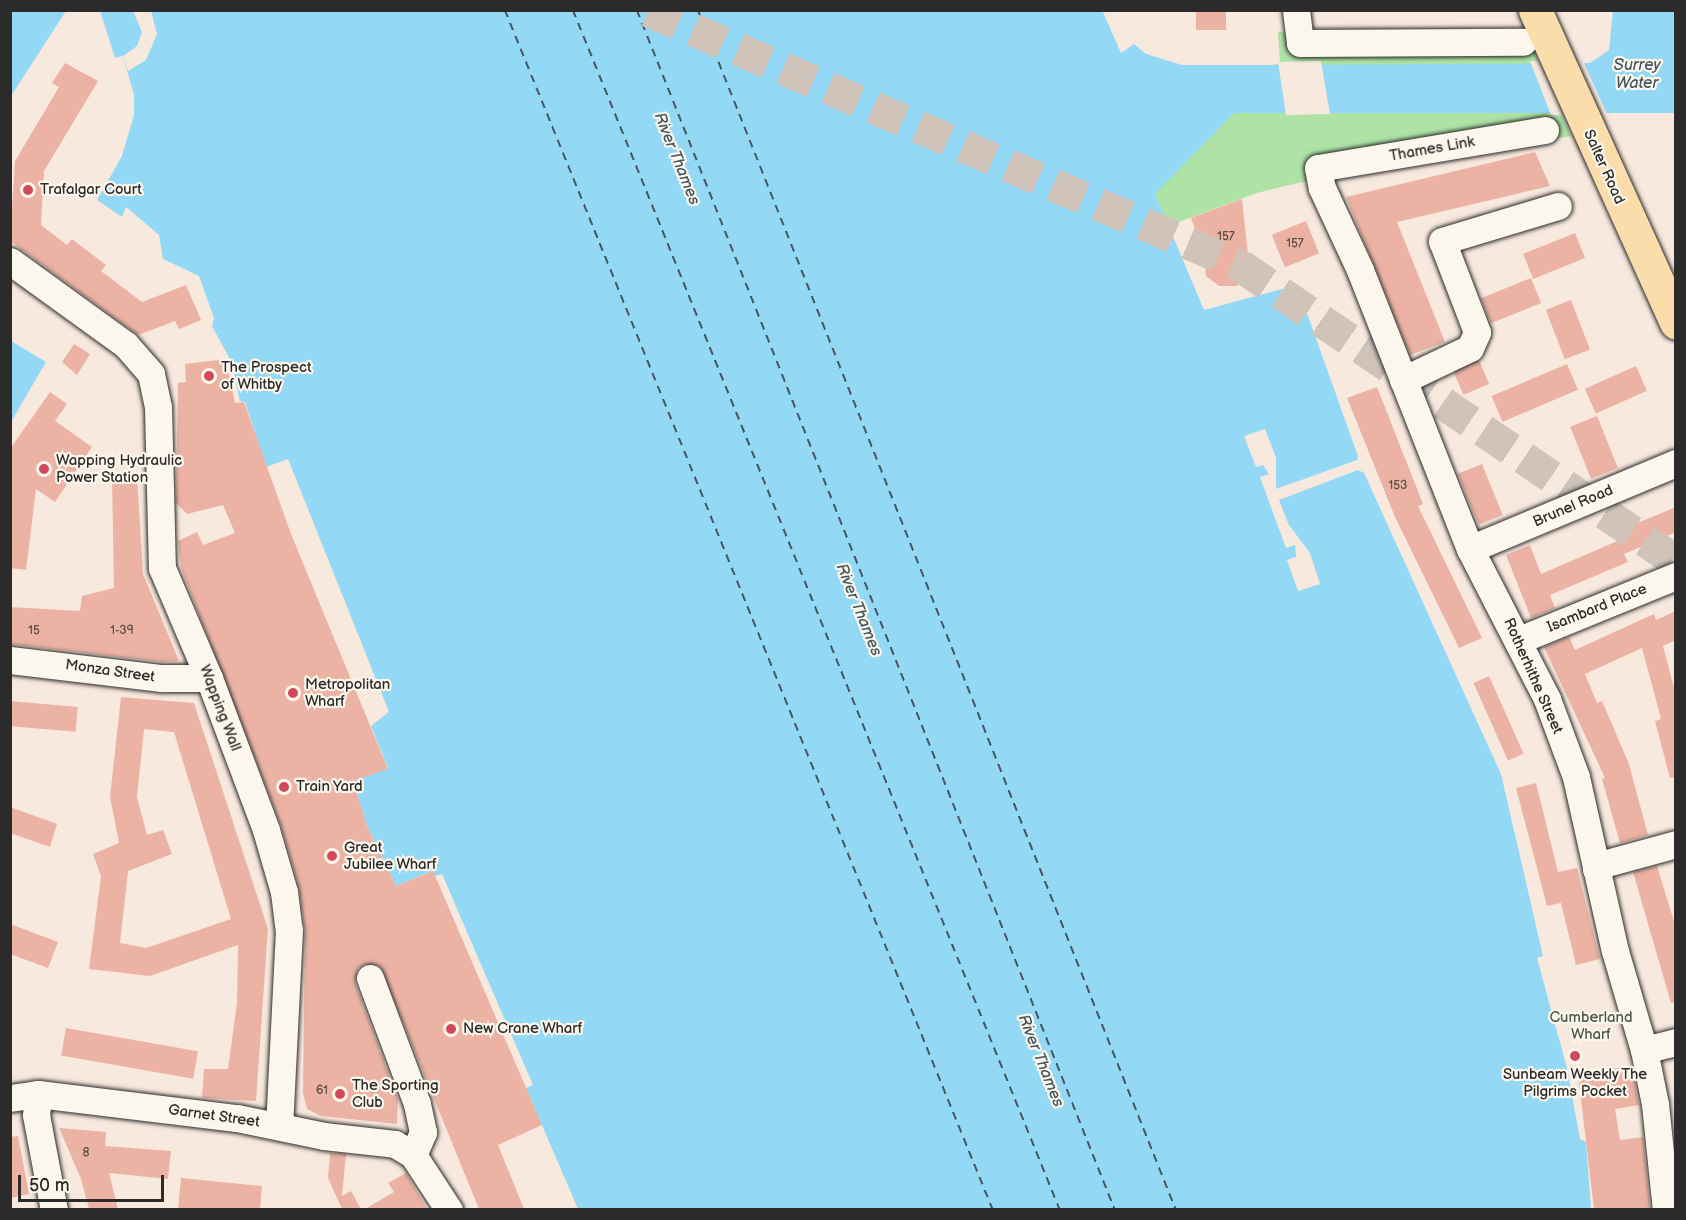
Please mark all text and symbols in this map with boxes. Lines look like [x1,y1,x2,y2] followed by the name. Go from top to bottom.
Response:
[1614,56,1660,94] water label: Surrey Water
[649,110,703,208] water label: River Thames
[1580,127,1628,207] street label: Salter Road
[1388,133,1476,165] street label: Thames Link
[40,181,142,199] place label: Trafalgar Court
[21,183,35,197] marker: Trafalgar Court
[1217,230,1235,244] house number: 157
[1286,237,1304,251] house number: 157
[221,358,312,393] place label: The Prospect of Whitby
[202,369,216,383] marker: The Prospect of Whitby
[56,451,182,486] place label: Wapping Hydraulic Power Station
[37,462,51,476] marker: Wapping Hydraulic Power Station
[1389,479,1407,493] house number: 153
[1530,481,1616,531] street label: Brunel Road
[831,561,885,659] water label: River Thames
[1545,580,1649,636] street label: Isambard Place
[1499,615,1567,737] street label: Rotherhithe Street
[28,624,40,638] house number: 15
[110,624,134,638] house number: 1-39
[64,656,156,686] street label: Monza Street
[195,662,245,754] street label: Wapping Wall
[305,675,390,710] place label: Metropolitan Wharf
[286,686,300,700] marker: Metropolitan Wharf
[296,778,364,796] place label: Train Yard
[277,780,291,794] marker: Train Yard
[344,838,437,873] place label: Great Jubilee Wharf
[325,849,339,863] marker: Great Jubilee Wharf
[1549,1008,1633,1043] park label: Cumberland Wharf
[1013,1012,1067,1110] water label: River Thames
[463,1020,583,1038] place label: New Crane Wharf
[444,1022,458,1036] marker: New Crane Wharf
[1568,1049,1582,1063] marker: Sunbeam Weekly The Pilgrims Pocket
[1502,1065,1648,1100] place label: Sunbeam Weekly The Pilgrims Pocket
[352,1076,439,1111] place label: The Sporting Club
[316,1084,328,1098] house number: 61
[333,1087,347,1101] marker: The Sporting Club
[167,1101,261,1131] street label: Garnet Street
[83,1146,89,1160] house number: 8
[21,1163,166,1201] scale bar
[29,1175,70,1196] text: 50 m

